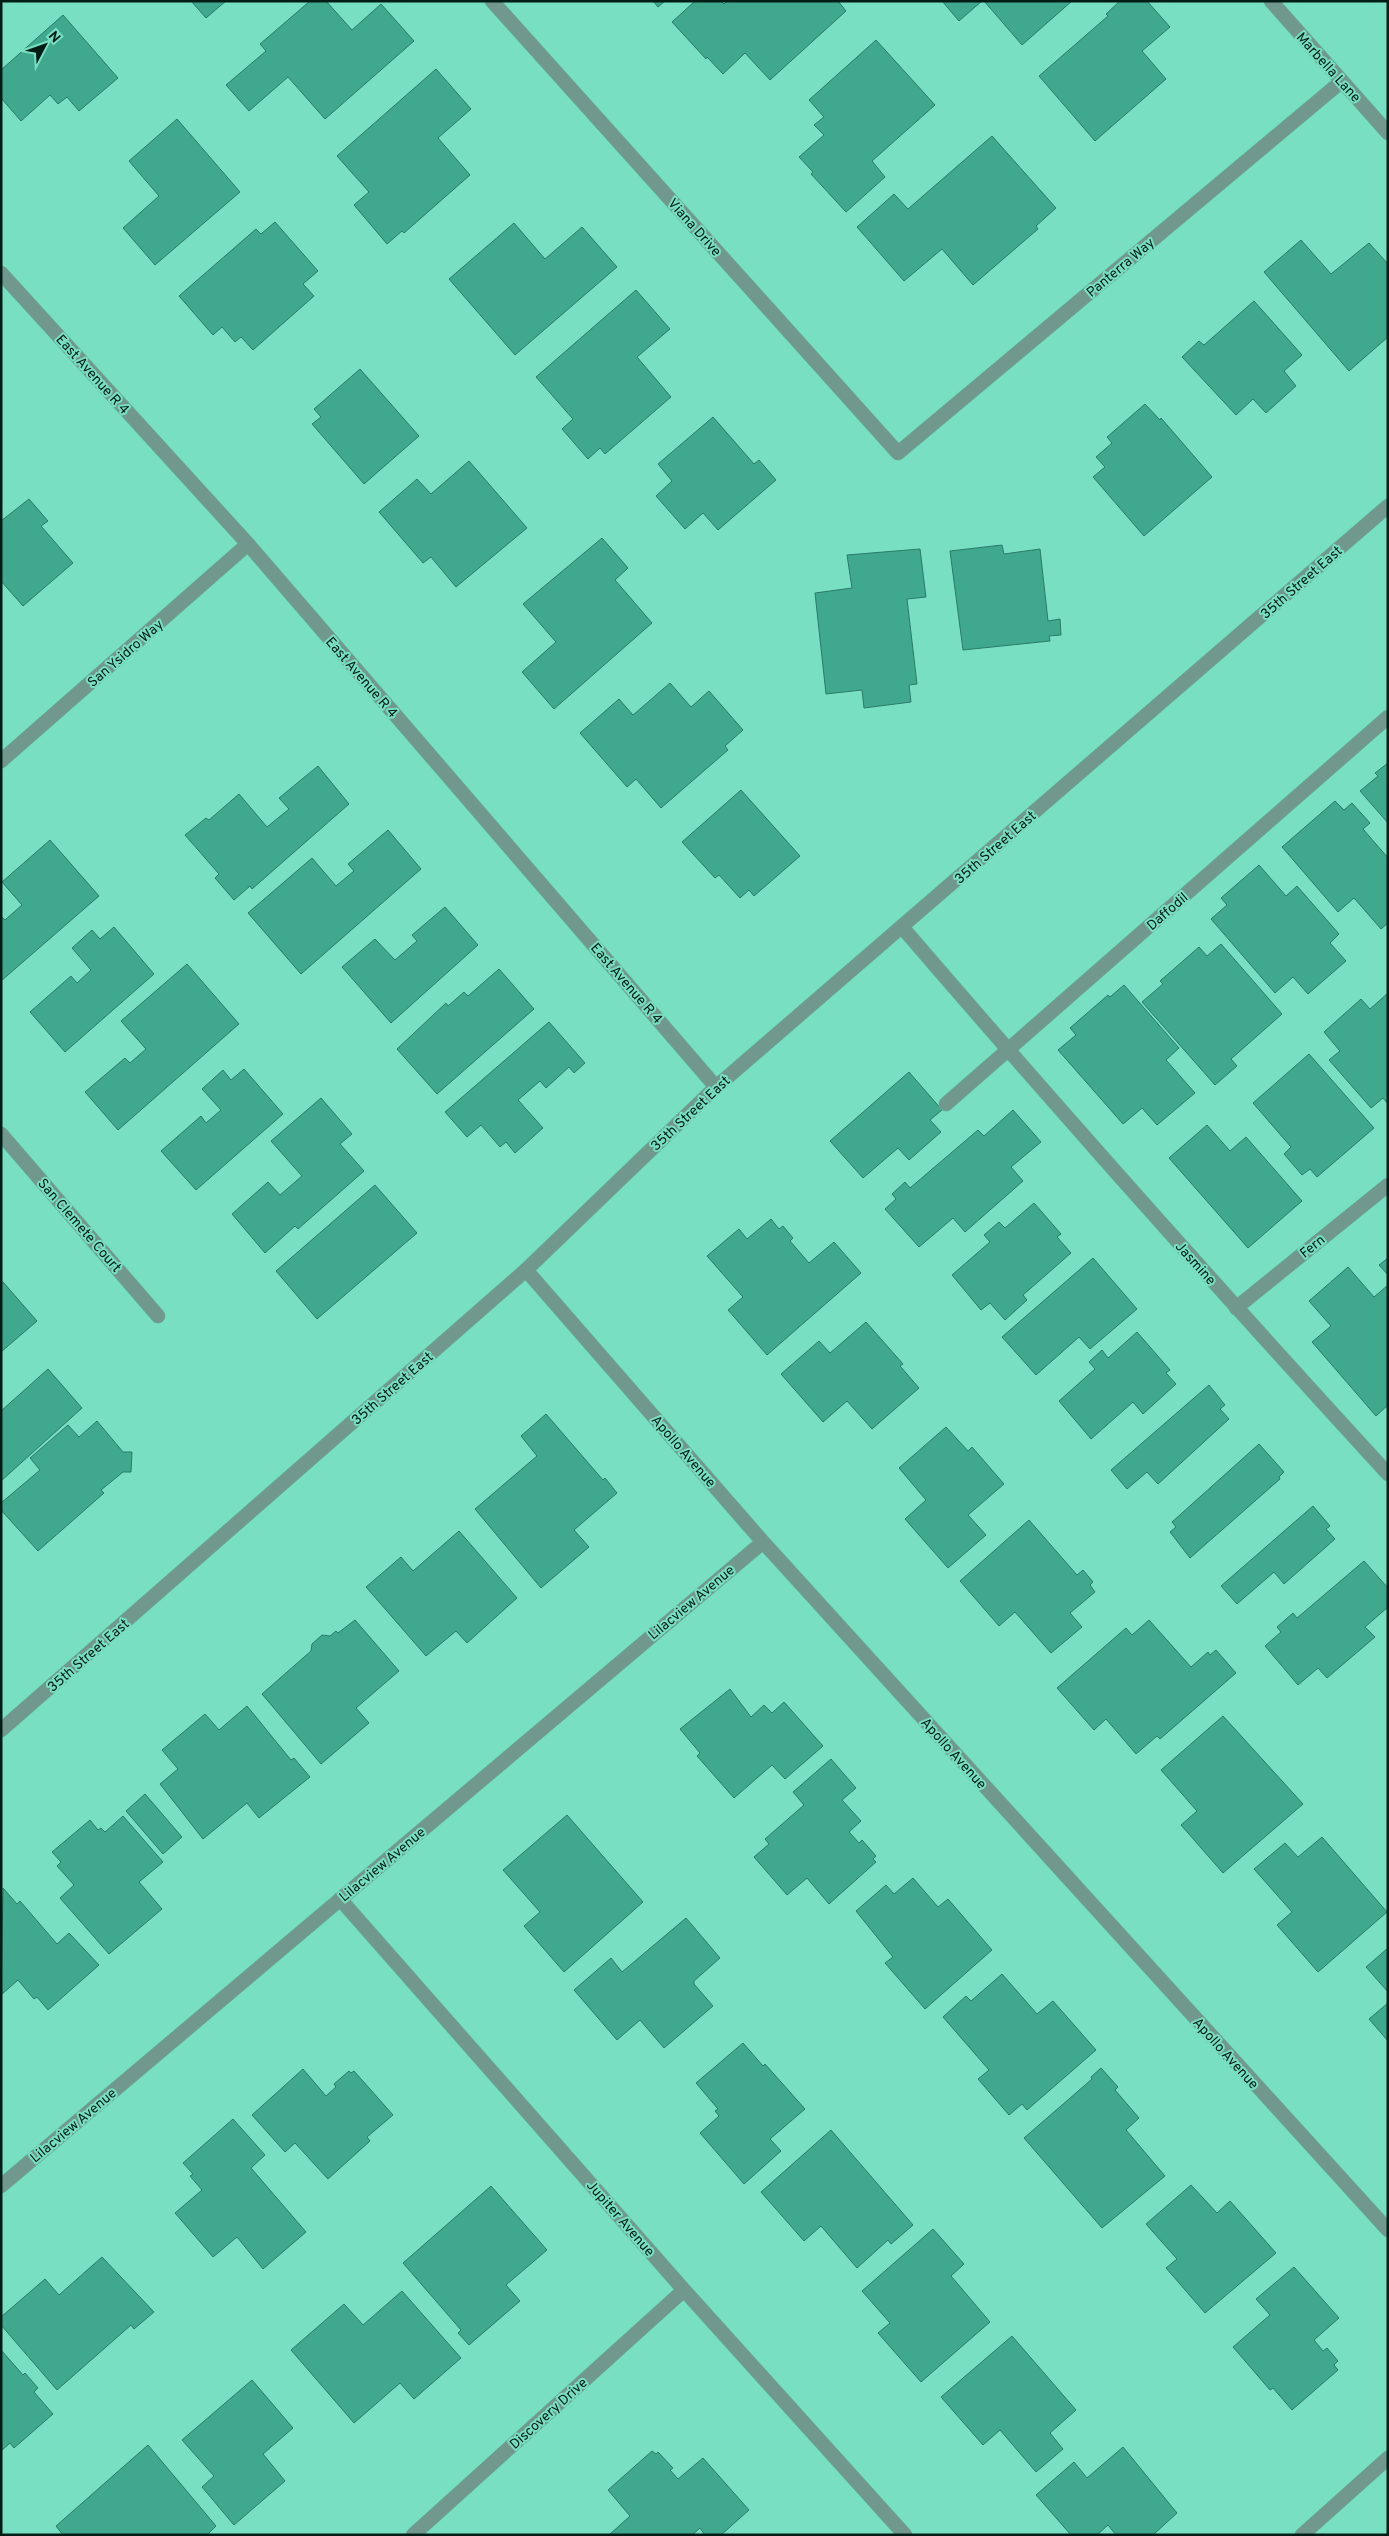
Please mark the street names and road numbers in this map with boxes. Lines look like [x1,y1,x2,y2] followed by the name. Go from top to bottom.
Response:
[1292,29,1364,107] street label: Marbella Lane
[663,196,724,260] street label: Viana Drive
[1083,235,1158,302] street label: Panterra Way
[52,332,132,418] street label: East Avenue R 4
[1258,543,1346,623] street label: 35th Street East
[85,617,167,692] street label: San Ysidro Way
[321,634,401,722] street label: East Avenue R 4
[952,808,1040,888] street label: 35th Street East
[1144,890,1192,935] street label: Daffodil
[586,940,666,1028] street label: East Avenue R 4
[648,1073,734,1155] street label: 35th Street East
[33,1176,124,1276] street label: San Clemete Court
[1297,1232,1329,1262] street label: Fern
[1171,1239,1219,1289] street label: Jasmine
[349,1349,437,1429] street label: 35th Street East
[647,1412,719,1492] street label: Apollo Avenue
[645,1562,739,1644] street label: Lilacview Avenue
[45,1616,133,1696] street label: 35th Street East
[916,1715,989,1793] street label: Apollo Avenue
[336,1824,430,1906] street label: Lilacview Avenue
[1188,2015,1261,2093] street label: Apollo Avenue
[27,2085,121,2167] street label: Lilacview Avenue
[582,2178,657,2260] street label: Jupiter Avenue
[507,2375,591,2453] street label: Discovery Drive

